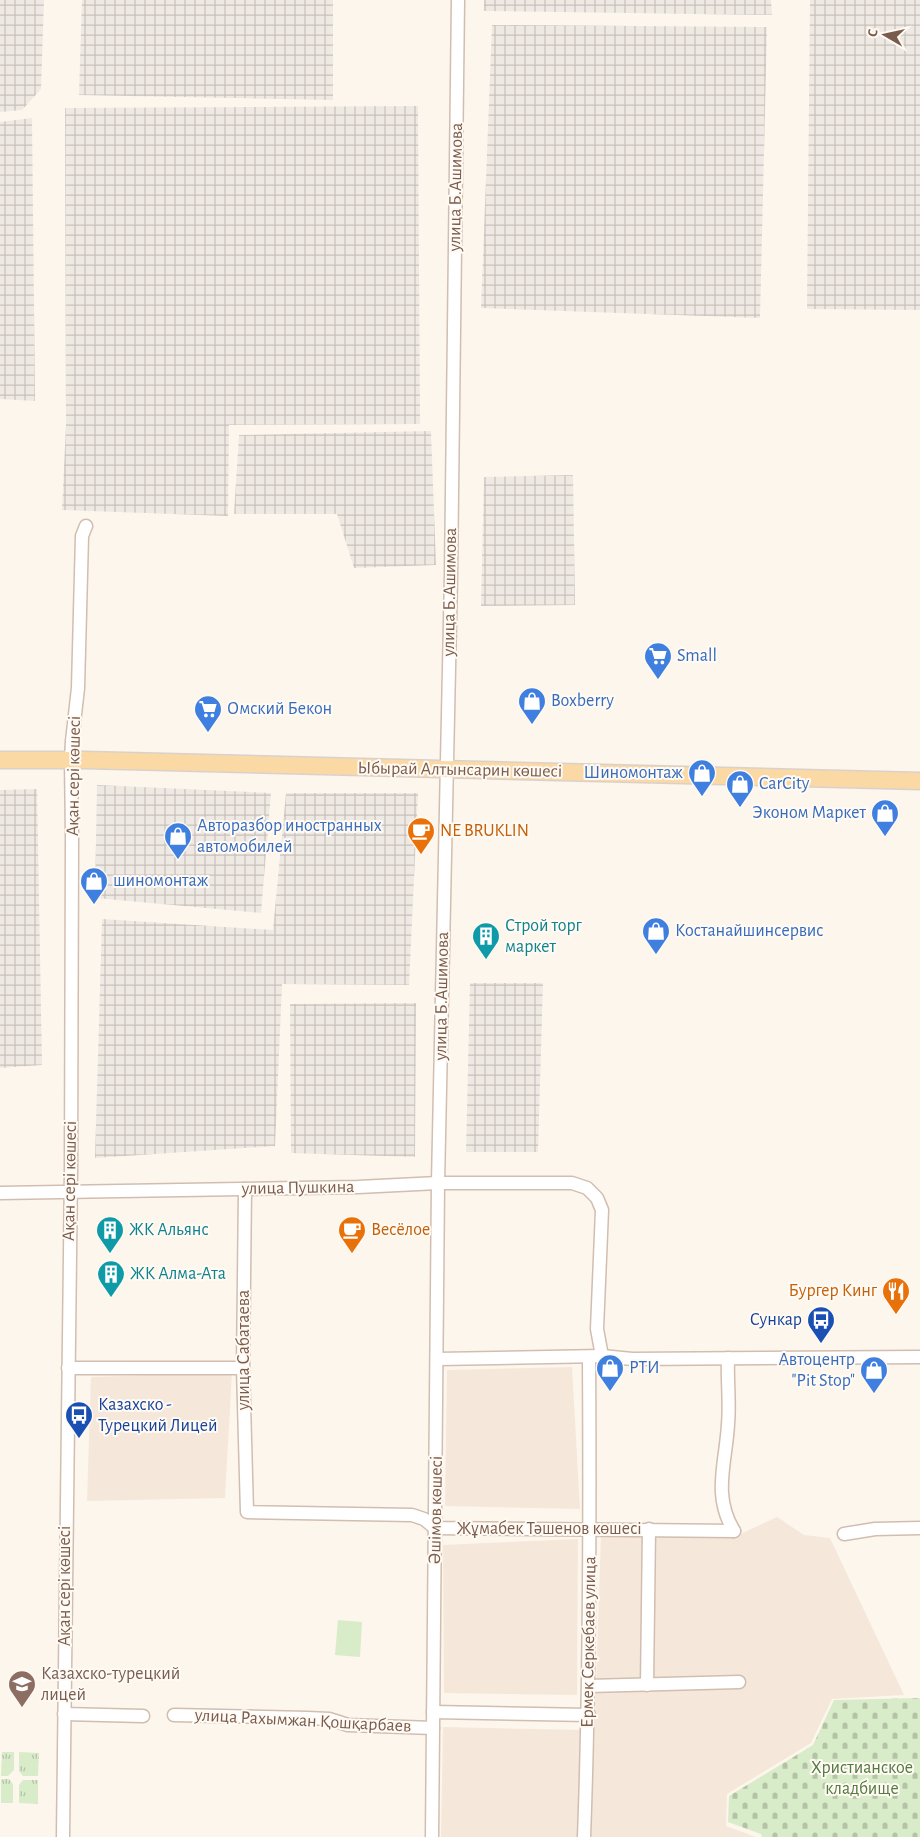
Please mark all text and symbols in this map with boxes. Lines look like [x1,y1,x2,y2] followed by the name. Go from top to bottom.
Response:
[860,10,910,60] north arrow
[866,28,881,38] text: С
[446,122,466,253] street label: улица Б.Ашимова
[440,527,460,658] street label: улица Б.Ашимова
[643,641,673,680] supermarket icon: Small
[677,647,717,665] place label: Small
[517,686,547,725] shop icon: Boxberry
[551,692,614,710] place label: Boxberry
[193,694,223,733] supermarket icon: Омский Бекон
[227,700,332,718] place label: Омский Бекон
[64,716,84,836] street label: Ақан сері көшесі
[358,758,562,781] street label: Ыбырай Алтынсарин көшесі
[687,758,717,797] shop icon: Шиномонтаж
[584,764,683,782] place label: Шиномонтаж
[725,769,755,808] shop icon: CarCity
[759,775,810,793] place label: CarCity
[870,798,900,837] shop icon: Эконом Маркет
[752,804,867,822] place label: Эконом Маркет
[197,816,382,856] place label: Авторазбор иностранных автомобилей
[406,816,436,855] cafe icon: NE BRUKLIN
[163,821,193,860] shop icon: Авторазбор иностранных автомобилей
[440,822,529,840] place label: NE BRUKLIN
[79,866,109,905] shop icon: шиномонтаж
[113,872,209,890] place label: шиномонтаж
[641,916,671,955] shop icon: Костанайшинсервис
[505,917,582,956] place label: Строй торг маркет
[471,921,501,960] building icon: Строй торг маркет
[675,922,824,940] place label: Костанайшинсервис
[432,931,452,1062] street label: улица Б.Ашимова
[60,1121,80,1241] street label: Ақан сері көшесі
[240,1178,355,1198] street label: улица Пушкина
[95,1215,125,1254] building icon: ЖК Альянс
[337,1215,367,1254] cafe icon: Весёлое
[129,1221,209,1239] place label: ЖК Альянс
[371,1221,430,1239] place label: Весёлое
[96,1259,126,1298] building icon: ЖК Алма-Ата
[130,1265,226,1283] place label: ЖК Алма-Ата
[881,1276,911,1315] restaurant icon: Бургер Кинг
[789,1282,878,1300] place label: Бургер Кинг
[234,1290,253,1411] street label: улица Сабатаева
[806,1305,836,1344] bus stop icon: Сункар
[750,1311,802,1329] place label: Сункар
[778,1351,855,1390] place label: Автоцентр "Pit Stop"
[595,1353,625,1392] shop icon: РТИ
[859,1355,889,1394] shop icon: Автоцентр "Pit Stop"
[629,1359,660,1377] place label: РТИ
[98,1396,217,1435] place label: Казахско - Турецкий Лицей
[64,1400,94,1439] bus stop icon: Казахско - Турецкий Лицей
[426,1456,446,1564] street label: Әшімов көшесі
[456,1519,642,1538] street label: Жұмабек Тәшенов көшесі
[56,1526,74,1646] street label: Ақан сері көшесі
[578,1556,599,1728] street label: Ермек Серкебаев улица
[41,1665,180,1704] place label: Казахско-турецкий лицей
[7,1669,37,1708] school or university icon: Казахско-турецкий лицей
[193,1705,412,1736] street label: улица Рахымжан Қошқарбаев
[811,1759,913,1798] park label: Христианское кладбище

